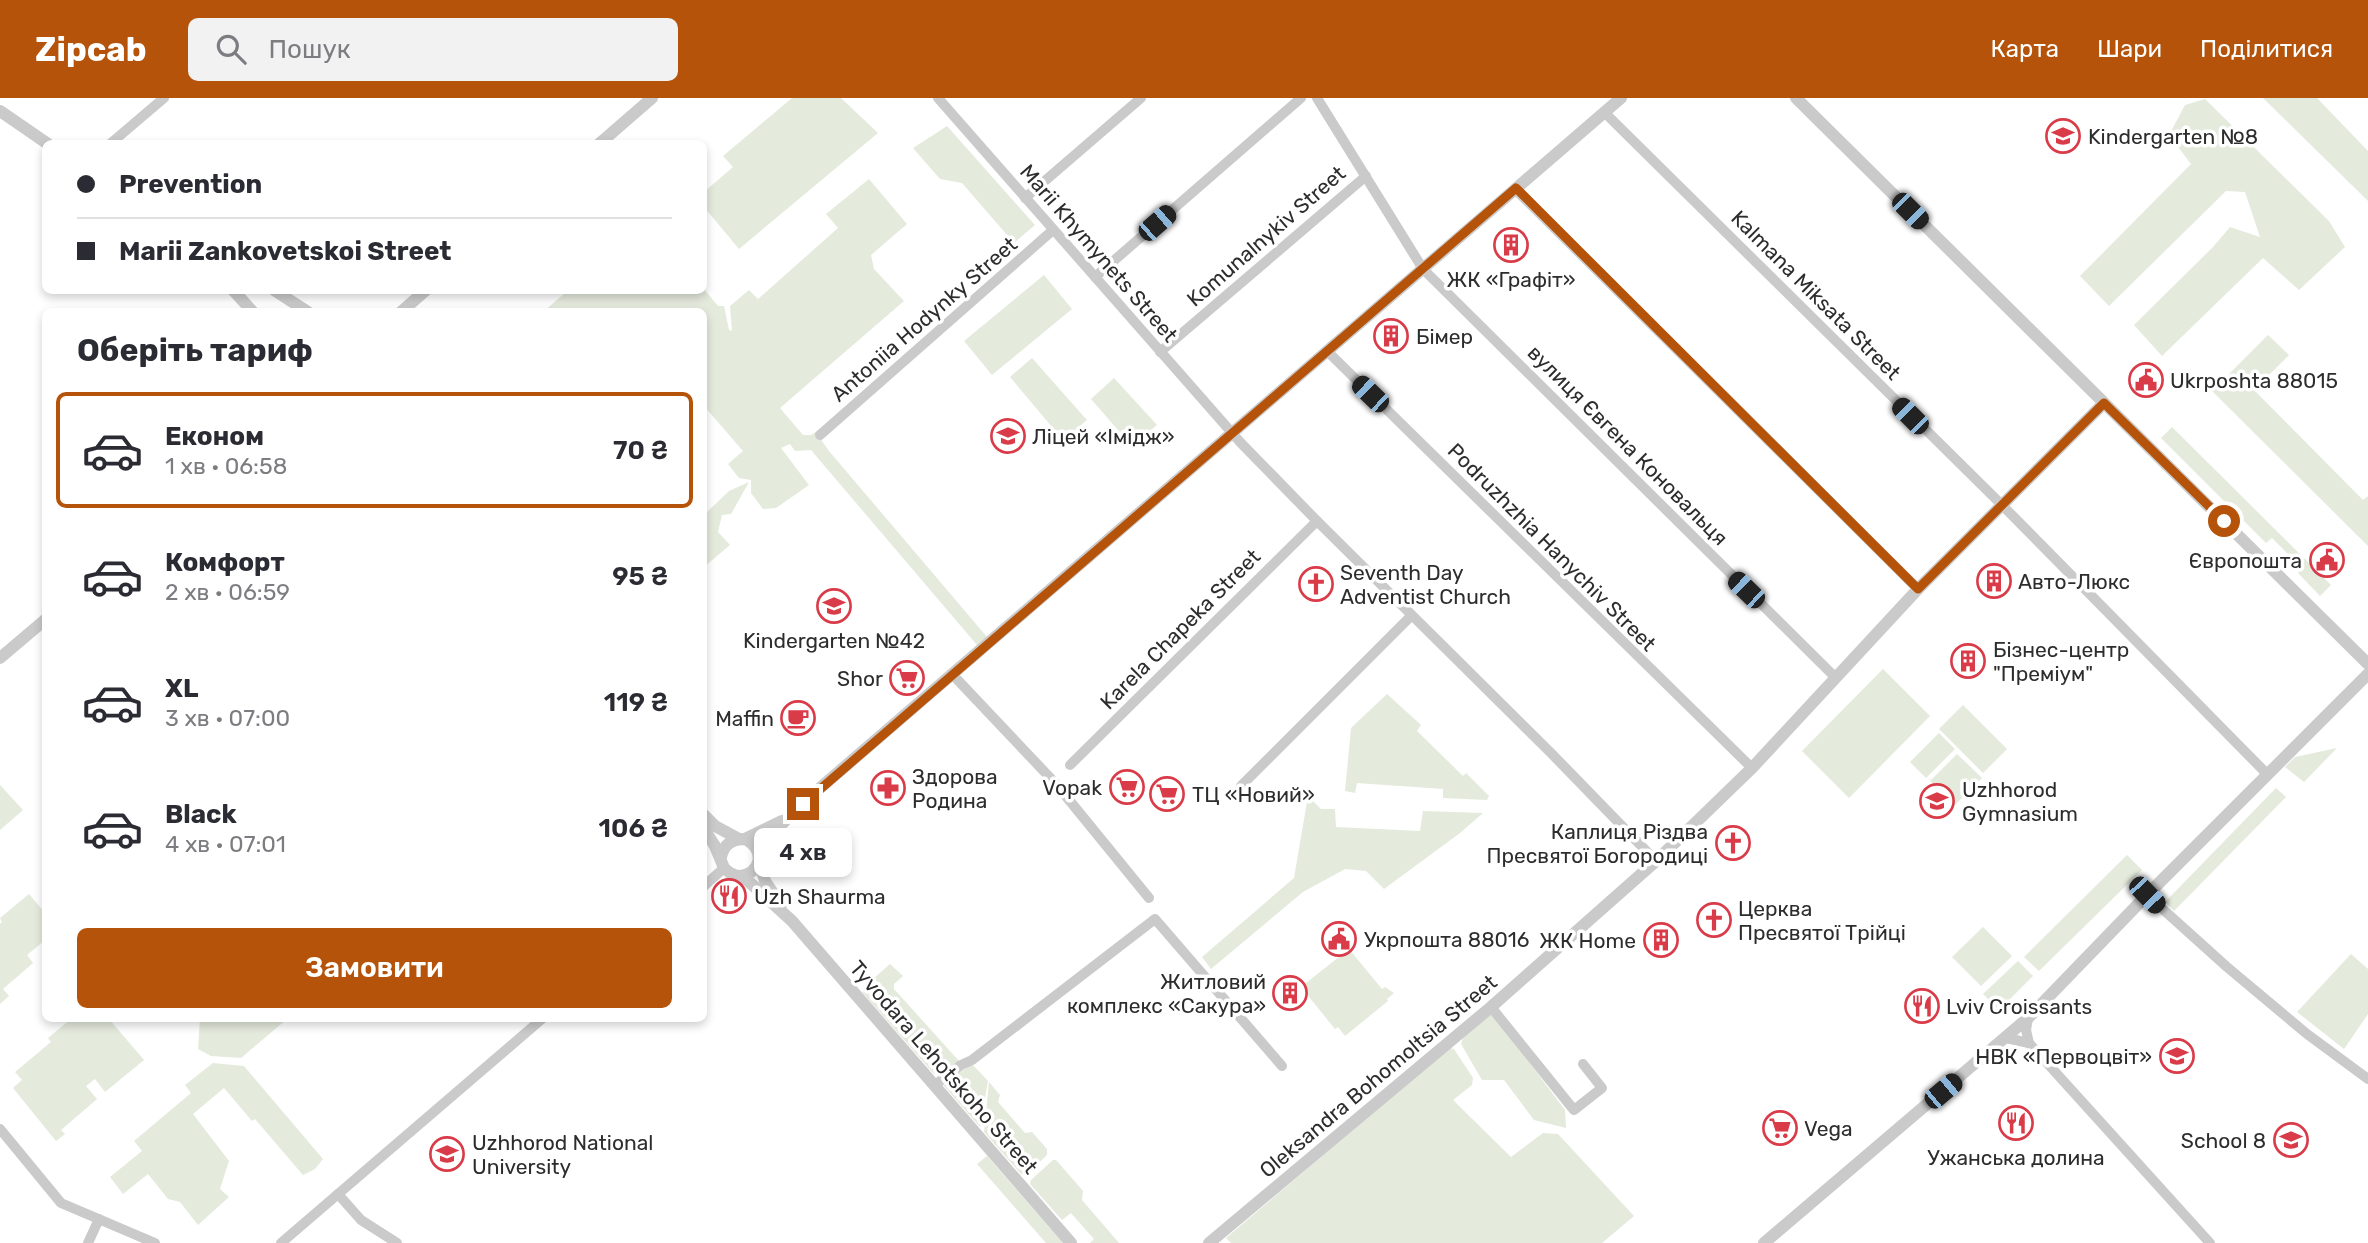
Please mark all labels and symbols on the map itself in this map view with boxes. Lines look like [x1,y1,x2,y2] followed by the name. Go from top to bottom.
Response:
[2044,117,2082,155] school or university icon: Kindergarten №8
[2088,124,2258,149] place label: Kindergarten №8
[1015,159,1183,347] street label: Marii Khymynets Street
[1182,160,1350,312] street label: Komunalnykiv Street
[1888,189,1933,233] car
[1135,201,1180,245] car
[1726,205,1906,385] street label: Kalmana Miksata Street
[1492,226,1530,264] building icon: ЖК «Графіт»
[826,231,1022,407] street label: Antoniia Hodynky Street
[1446,267,1576,292] place label: ЖК «Графіт»
[1372,317,1410,355] building icon: Бімер
[1416,324,1473,349] place label: Бімер
[1523,340,1733,550] street label: вулиця Євгена Коновальця
[2127,361,2165,399] public building icon: Ukrposhta 88015
[2170,368,2338,393] place label: Ukrposhta 88015
[1348,372,1393,416] car
[1888,394,1933,438] car
[989,417,1027,455] school or university icon: Ліцей «Імідж»
[1032,424,1175,449] place label: Ліцей «Імідж»
[1443,438,1661,656] street label: Podruzhzhia Hanychiv Street
[2208,505,2240,537] route start
[2308,541,2346,579] public building icon: Європошта
[1095,544,1265,714] street label: Karela Chapeka Street
[2189,548,2302,573] place label: Європошта
[1340,560,1511,609] place label: Seventh Day Adventist Church
[1975,562,2013,600] building icon: Авто-Люкс
[1297,565,1335,603] church icon: Seventh Day Adventist Church
[1724,568,1769,612] car
[2018,569,2130,594] place label: Авто-Люкс
[815,587,853,625] school or university icon: Kindergarten №42
[743,628,925,653] place label: Kindergarten №42
[1993,637,2129,686] place label: Бізнес-центр "Преміум"
[1949,642,1987,680] building icon: Бізнес-центр "Преміум"
[888,659,926,697] supermarket icon: Shor
[837,666,883,691] place label: Shor
[779,699,817,737] cafe icon: Maffin
[715,706,774,731] place label: Maffin
[912,764,998,813] place label: Здорова Родина
[1108,768,1146,806] supermarket icon: Vopak
[869,769,907,807] pharmacy icon: Здорова Родина
[1042,775,1102,800] place label: Vopak
[1148,775,1186,813] supermarket icon: ТЦ «Новий»
[1962,777,2078,826] place label: Uzhhorod Gymnasium
[1192,782,1315,807] place label: ТЦ «Новий»
[1918,782,1956,820] school or university icon: Uzhhorod Gymnasium
[787,788,819,820] route end
[1487,819,1708,868] place label: Каплиця Різдва Пресвятої Богородиці
[1714,824,1752,862] church icon: Каплиця Різдва Пресвятої Богородиці
[754,828,852,878] callout: 4 хв
[2125,873,2170,917] car
[710,877,748,915] restaurant icon: Uzh Shaurma
[754,884,886,909] place label: Uzh Shaurma
[1738,896,1906,945] place label: Церква Пресвятої Трійці
[1695,901,1733,939] church icon: Церква Пресвятої Трійці
[1320,920,1358,958] public building icon: Укрпошта 88016
[1642,921,1680,959] building icon: ЖК Home
[1364,927,1530,952] place label: Укрпошта 88016
[1539,928,1636,953] place label: ЖК Home
[845,955,1043,1179] street label: Tyvodara Lehotskoho Street
[1067,969,1266,1018] place label: Житловий комплекс «Сакура»
[1254,969,1502,1183] street label: Oleksandra Bohomoltsia Street
[1271,974,1309,1012] building icon: Житловий комплекс «Сакура»
[1903,987,1941,1025] restaurant icon: Lviv Croissants
[1946,994,2092,1019] place label: Lviv Croissants
[2158,1037,2196,1075] school or university icon: НВК «Первоцвіт»
[1975,1044,2152,1069] place label: НВК «Первоцвіт»
[1921,1069,1966,1113] car
[1997,1104,2035,1142] restaurant icon: Ужанська долина
[1761,1109,1799,1147] supermarket icon: Vega
[1804,1116,1853,1141] place label: Vega
[2272,1121,2310,1159] school or university icon: School 8
[2181,1128,2266,1153] place label: School 8
[472,1130,653,1179] place label: Uzhhorod National University
[428,1135,466,1173] school or university icon: Uzhhorod National University
[1927,1145,2105,1170] place label: Ужанська долина

